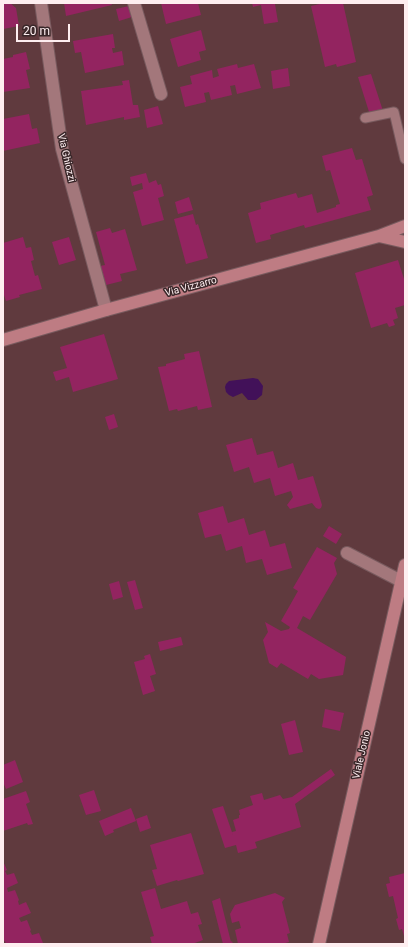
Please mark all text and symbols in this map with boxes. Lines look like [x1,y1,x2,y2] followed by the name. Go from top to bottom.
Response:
[18,16,72,42] scale bar
[23,24,50,38] text: 20 m
[55,133,77,183] street label: Via Ghiozzi
[164,274,218,300] street label: Via Vizzarro
[351,730,373,780] street label: Viale Jonio

